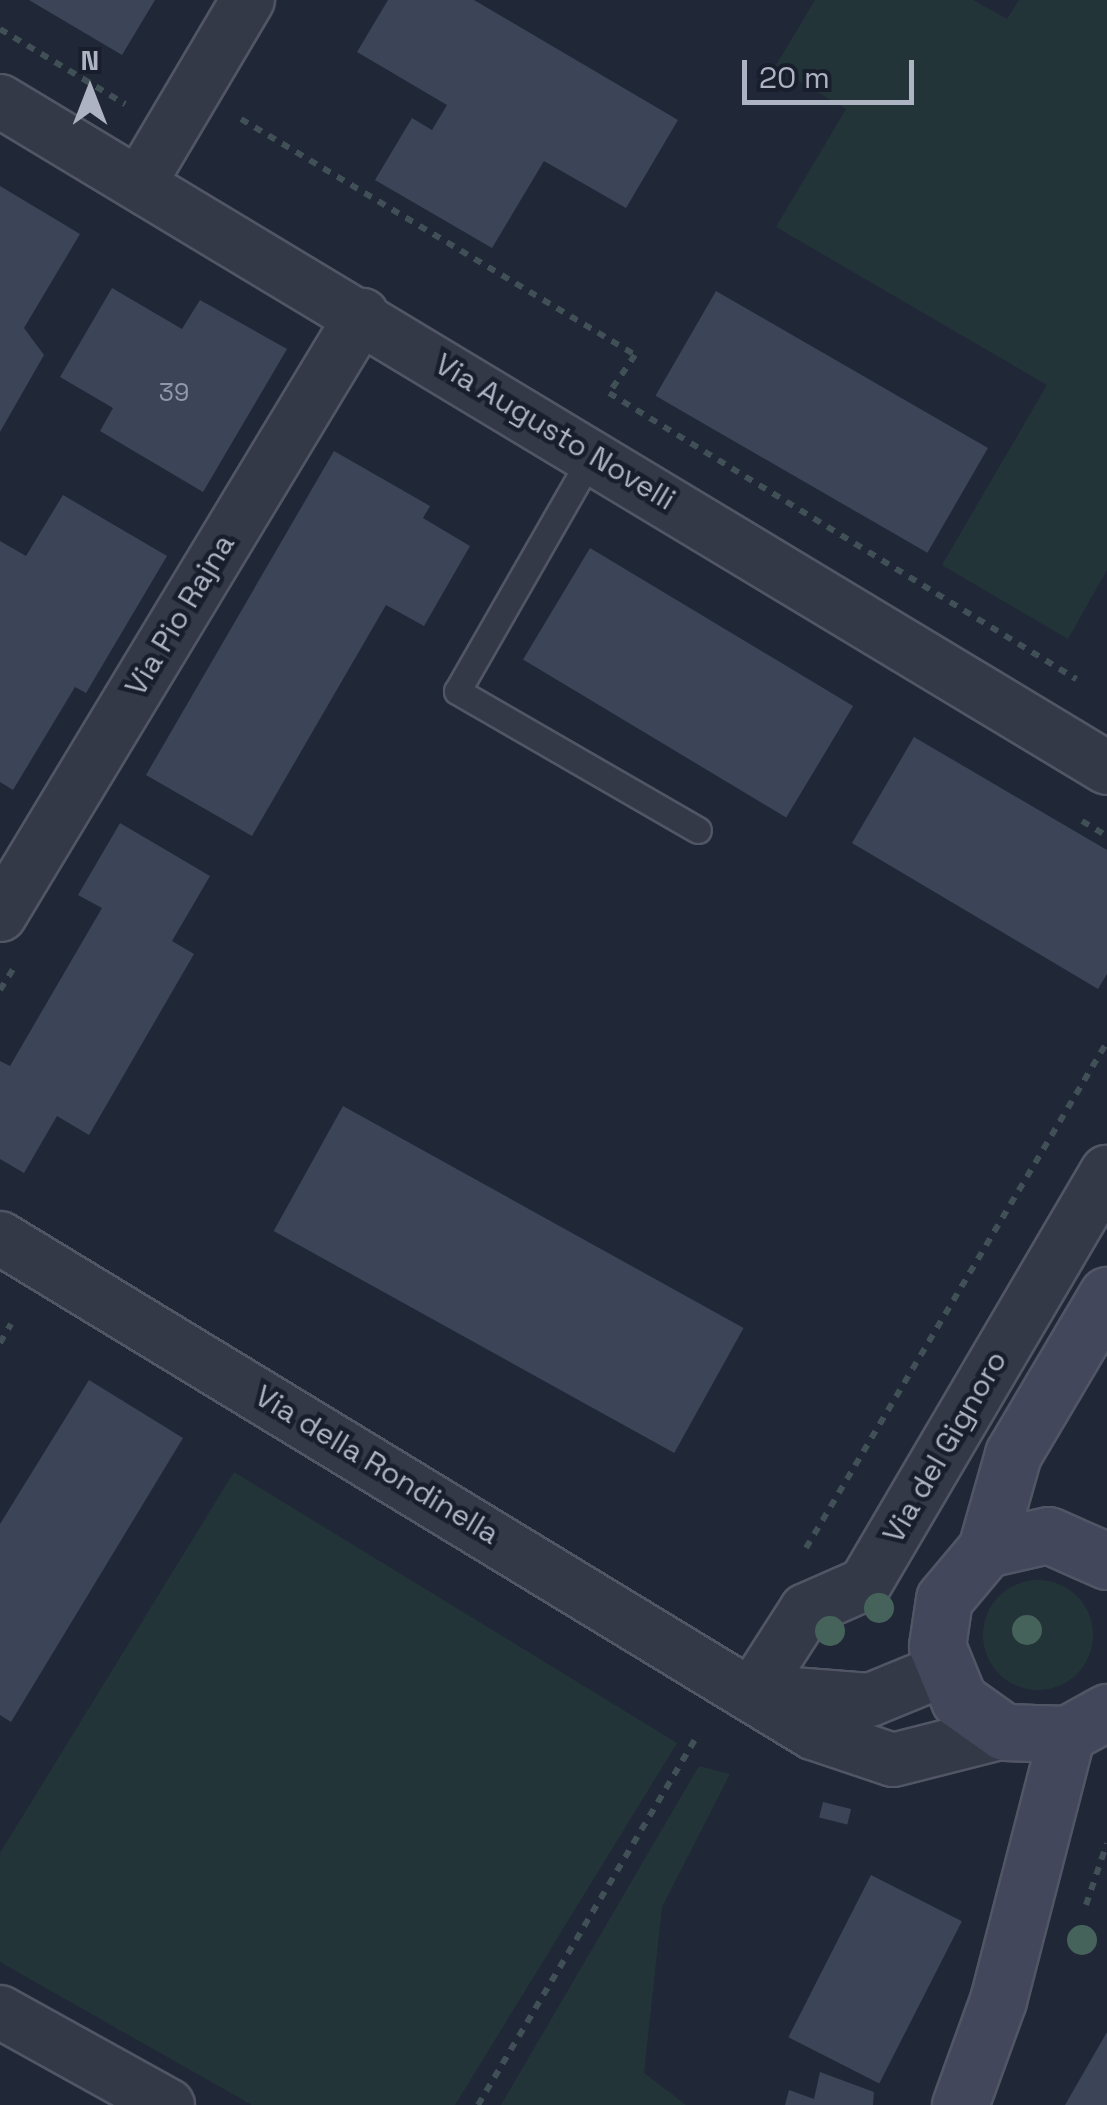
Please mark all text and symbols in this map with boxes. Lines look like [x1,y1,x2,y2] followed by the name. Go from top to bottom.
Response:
[40,40,140,140] north arrow
[747,40,920,102] scale bar
[81,42,99,78] text: N
[759,58,830,97] text: 20 m
[428,346,682,518] street label: Via Augusto Novelli
[159,377,189,407] house number: 39
[118,528,242,702] street label: Via Pio Rajna
[875,1345,1015,1549] street label: Via del Gignoro
[248,1378,506,1552] street label: Via della Rondinella

